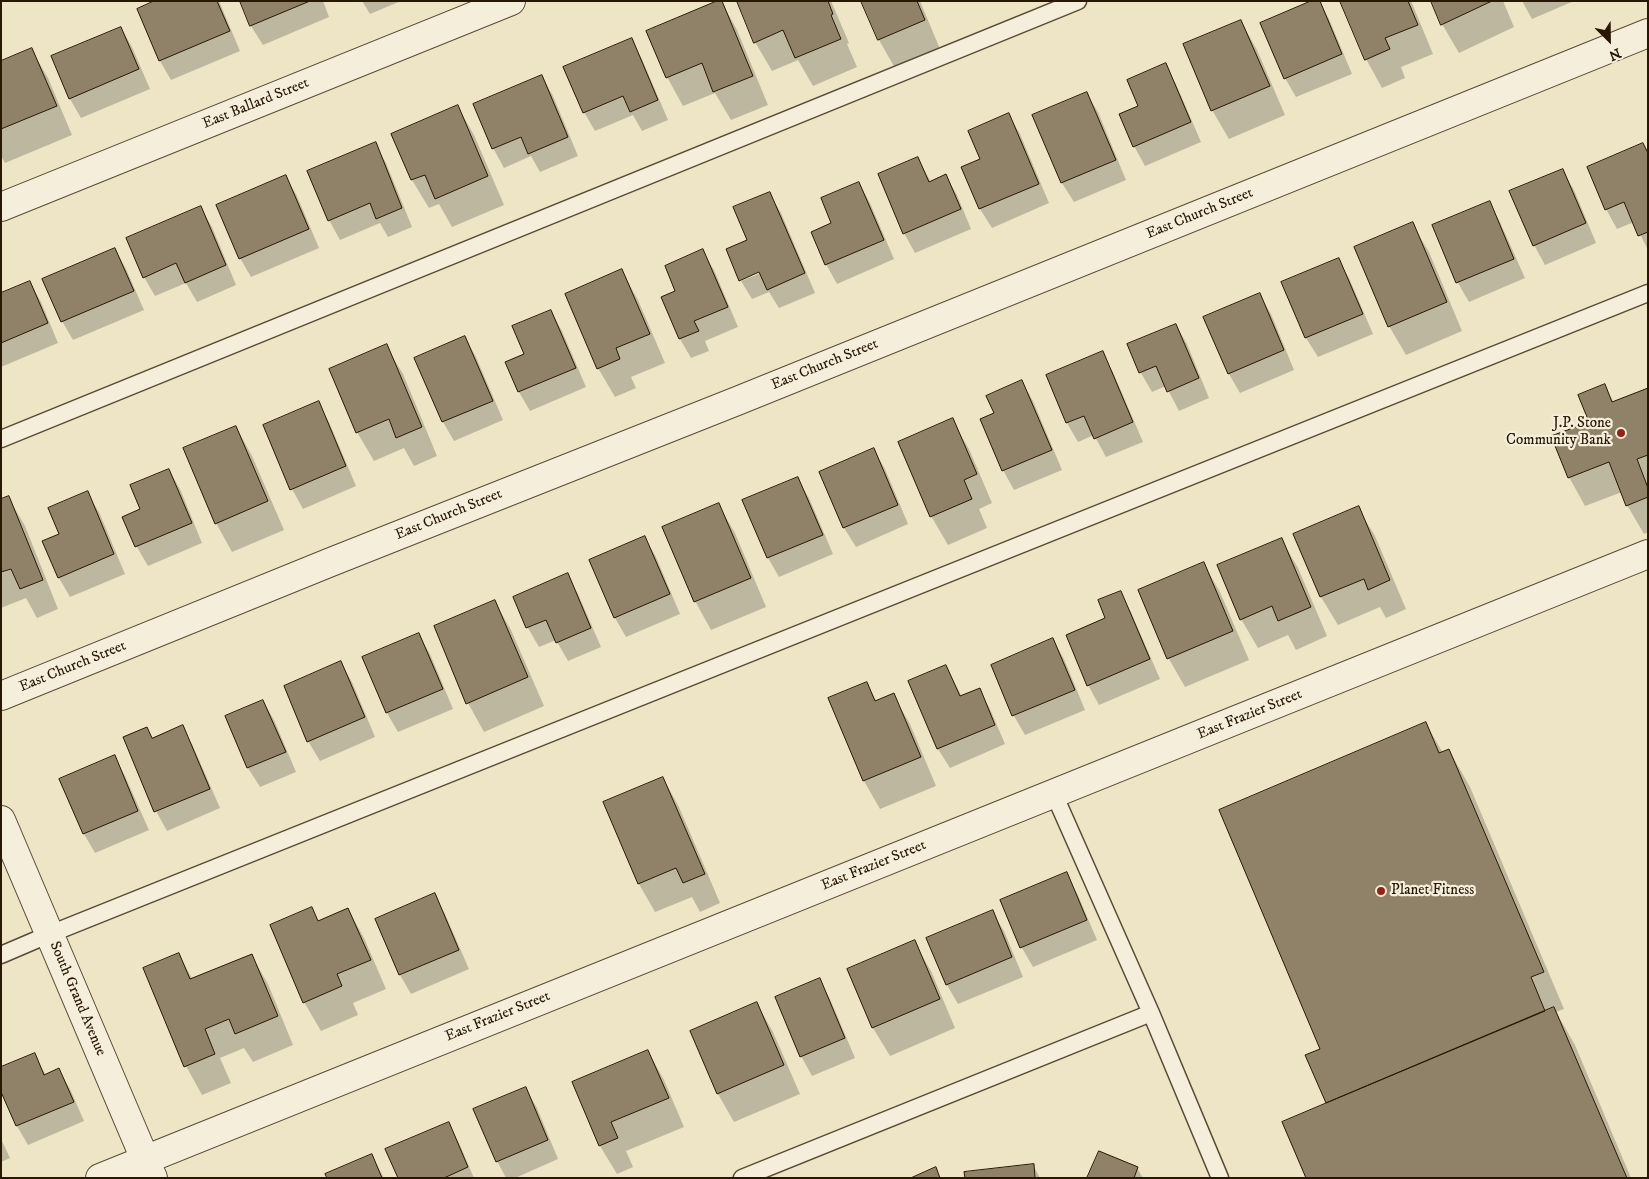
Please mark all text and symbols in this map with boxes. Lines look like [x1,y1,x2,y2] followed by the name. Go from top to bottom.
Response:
[1584,15,1634,65] north arrow
[1606,43,1624,64] text: N
[200,74,312,134] street label: East Ballard Street
[1144,184,1256,244] street label: East Church Street
[769,335,881,395] street label: East Church Street
[1506,415,1611,450] place label: J.P. Stone Community Bank
[1615,427,1627,439] marker: J.P. Stone Community Bank
[393,485,505,545] street label: East Church Street
[17,637,129,697] street label: East Church Street
[1195,686,1305,744] street label: East Frazier Street
[819,837,929,895] street label: East Frazier Street
[1391,882,1474,900] place label: Planet Fitness
[1375,885,1387,897] marker: Planet Fitness
[45,939,109,1059] street label: South Grand Avenue
[443,988,553,1046] street label: East Frazier Street

